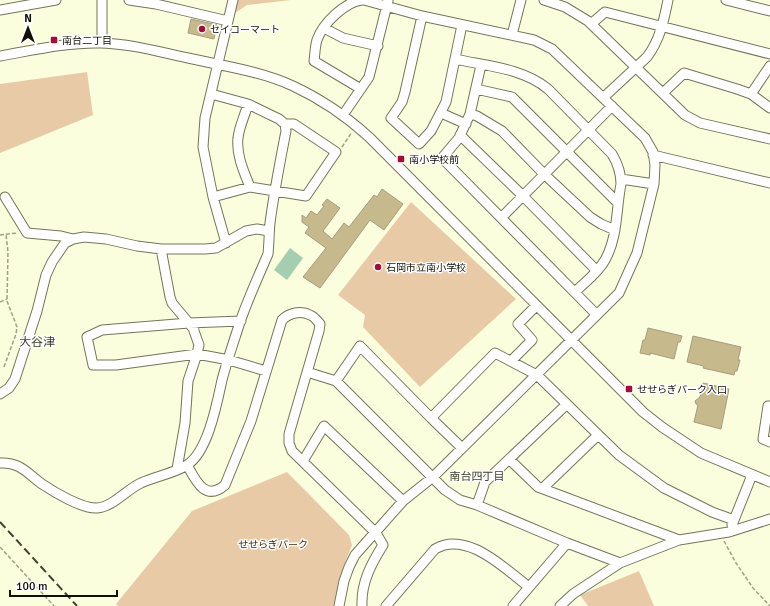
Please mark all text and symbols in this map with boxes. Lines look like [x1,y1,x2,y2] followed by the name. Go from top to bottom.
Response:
[8,8,48,48] north arrow
[24,12,32,25] text: N
[197,24,207,34] marker: セイコーマート
[210,24,280,36] place label: セイコーマート
[49,35,59,45] marker: 南台二丁目
[62,35,112,47] place label: 南台二丁目
[396,154,406,164] marker: 南小学校前
[409,154,459,166] place label: 南小学校前
[373,262,383,272] marker: 石岡市立南小学校
[386,262,466,274] place label: 石岡市立南小学校
[19,335,55,350] district label: 大谷津
[624,384,634,394] marker: せせらぎパーク入口
[637,384,727,396] place label: せせらぎパーク入口
[450,470,505,483] district label: 南台四丁目
[238,539,308,551] park label: せせらぎパーク
[10,572,117,598] scale bar
[16,579,48,594] text: 100 m

